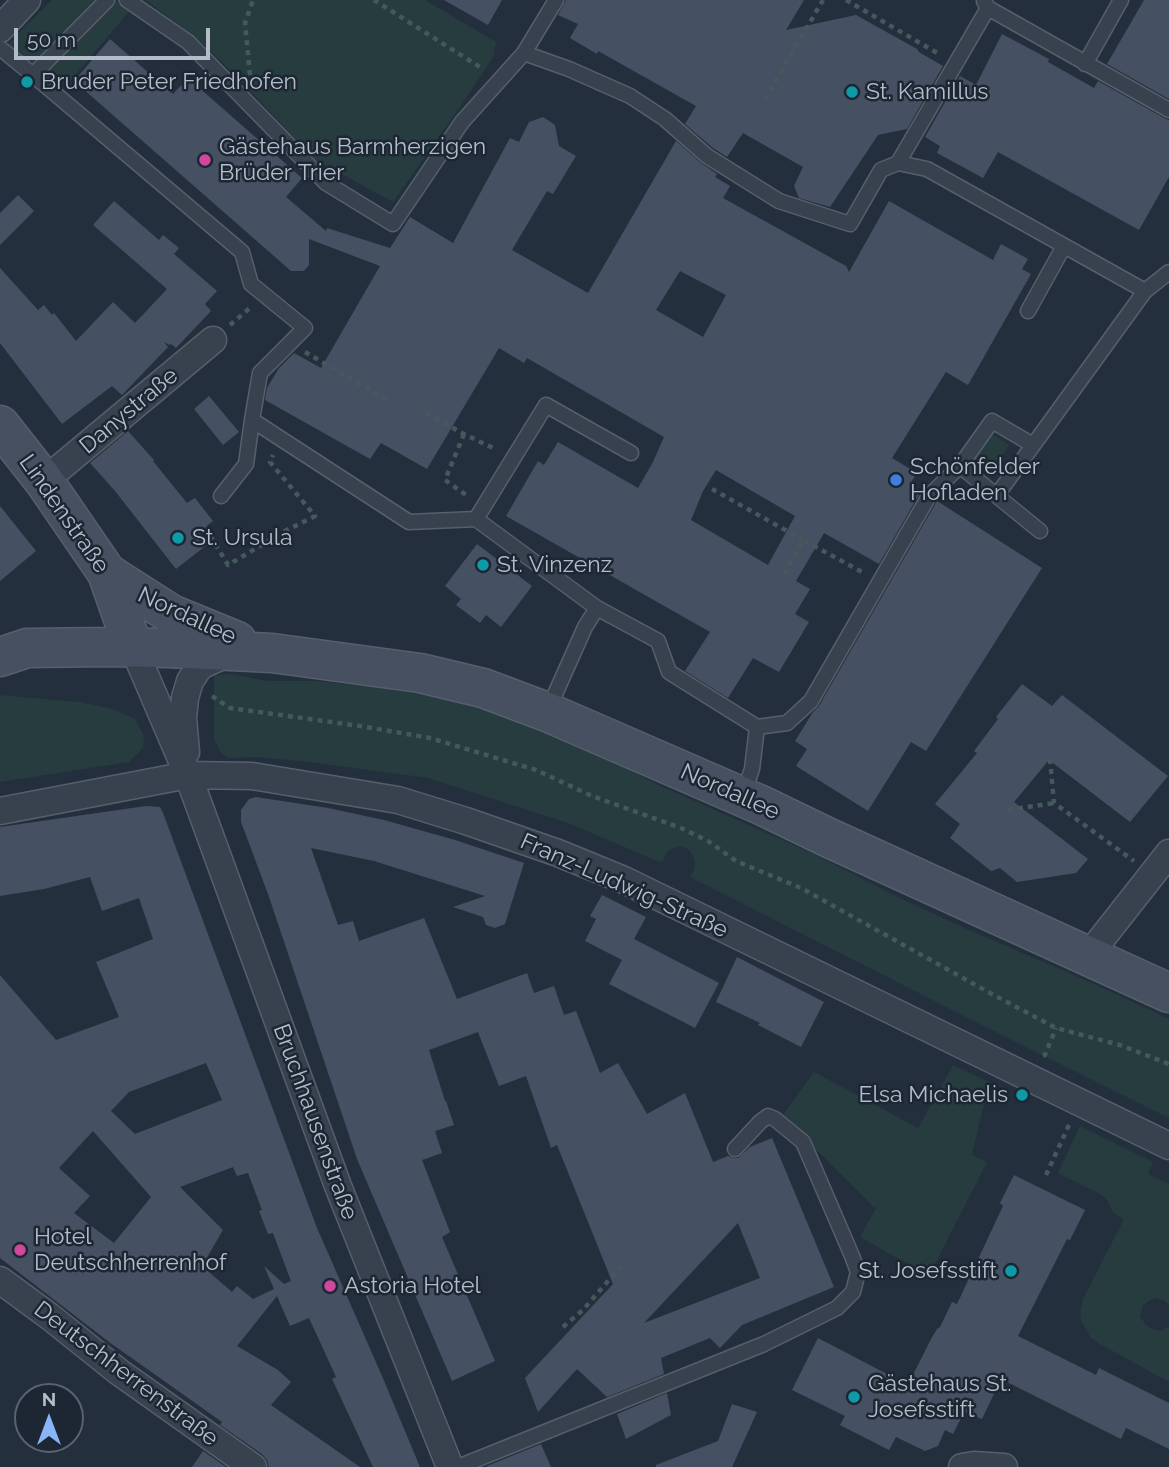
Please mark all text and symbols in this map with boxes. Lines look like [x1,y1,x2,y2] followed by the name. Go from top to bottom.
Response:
[18,14,214,58] scale bar
[27,27,76,52] text: 50 m
[41,68,297,96] place label: Bruder Peter Friedhofen
[19,74,35,90] marker: Bruder Peter Friedhofen
[866,78,988,106] place label: St. Kamillus
[844,84,860,100] marker: St. Kamillus
[219,133,486,187] place label: Gästehaus Barmherzigen Brüder Trier
[197,152,213,168] marker: Gästehaus Barmherzigen Brüder Trier
[74,362,184,460] street label: Danystraße
[13,449,115,579] street label: Lindenstraße
[910,453,1040,507] place label: Schönfelder Hofladen
[888,472,904,488] marker: Schönfelder Hofladen
[192,524,293,552] place label: St. Ursula
[170,530,186,546] marker: St. Ursula
[497,551,612,579] place label: St. Vinzenz
[475,557,491,573] marker: St. Vinzenz
[133,581,241,651] street label: Nordallee
[676,758,784,826] street label: Nordallee
[516,828,732,944] street label: Franz-Ludwig-Straße
[267,1020,363,1224] street label: Bruchhausenstraße
[859,1081,1008,1109] place label: Elsa Michaelis
[1014,1087,1030,1103] marker: Elsa Michaelis
[34,1223,227,1277] place label: Hotel Deutschherrenhof
[12,1242,28,1258] marker: Hotel Deutschherrenhof
[858,1257,997,1285] place label: St. Josefsstift
[1003,1263,1019,1279] marker: St. Josefsstift
[344,1272,481,1300] place label: Astoria Hotel
[322,1278,338,1294] marker: Astoria Hotel
[28,1296,224,1452] street label: Deutschherrenstraße
[868,1370,1012,1424] place label: Gästehaus St. Josefsstift
[14,1383,84,1453] north arrow
[42,1388,56,1410] text: N
[846,1389,862,1405] marker: Gästehaus St. Josefsstift

